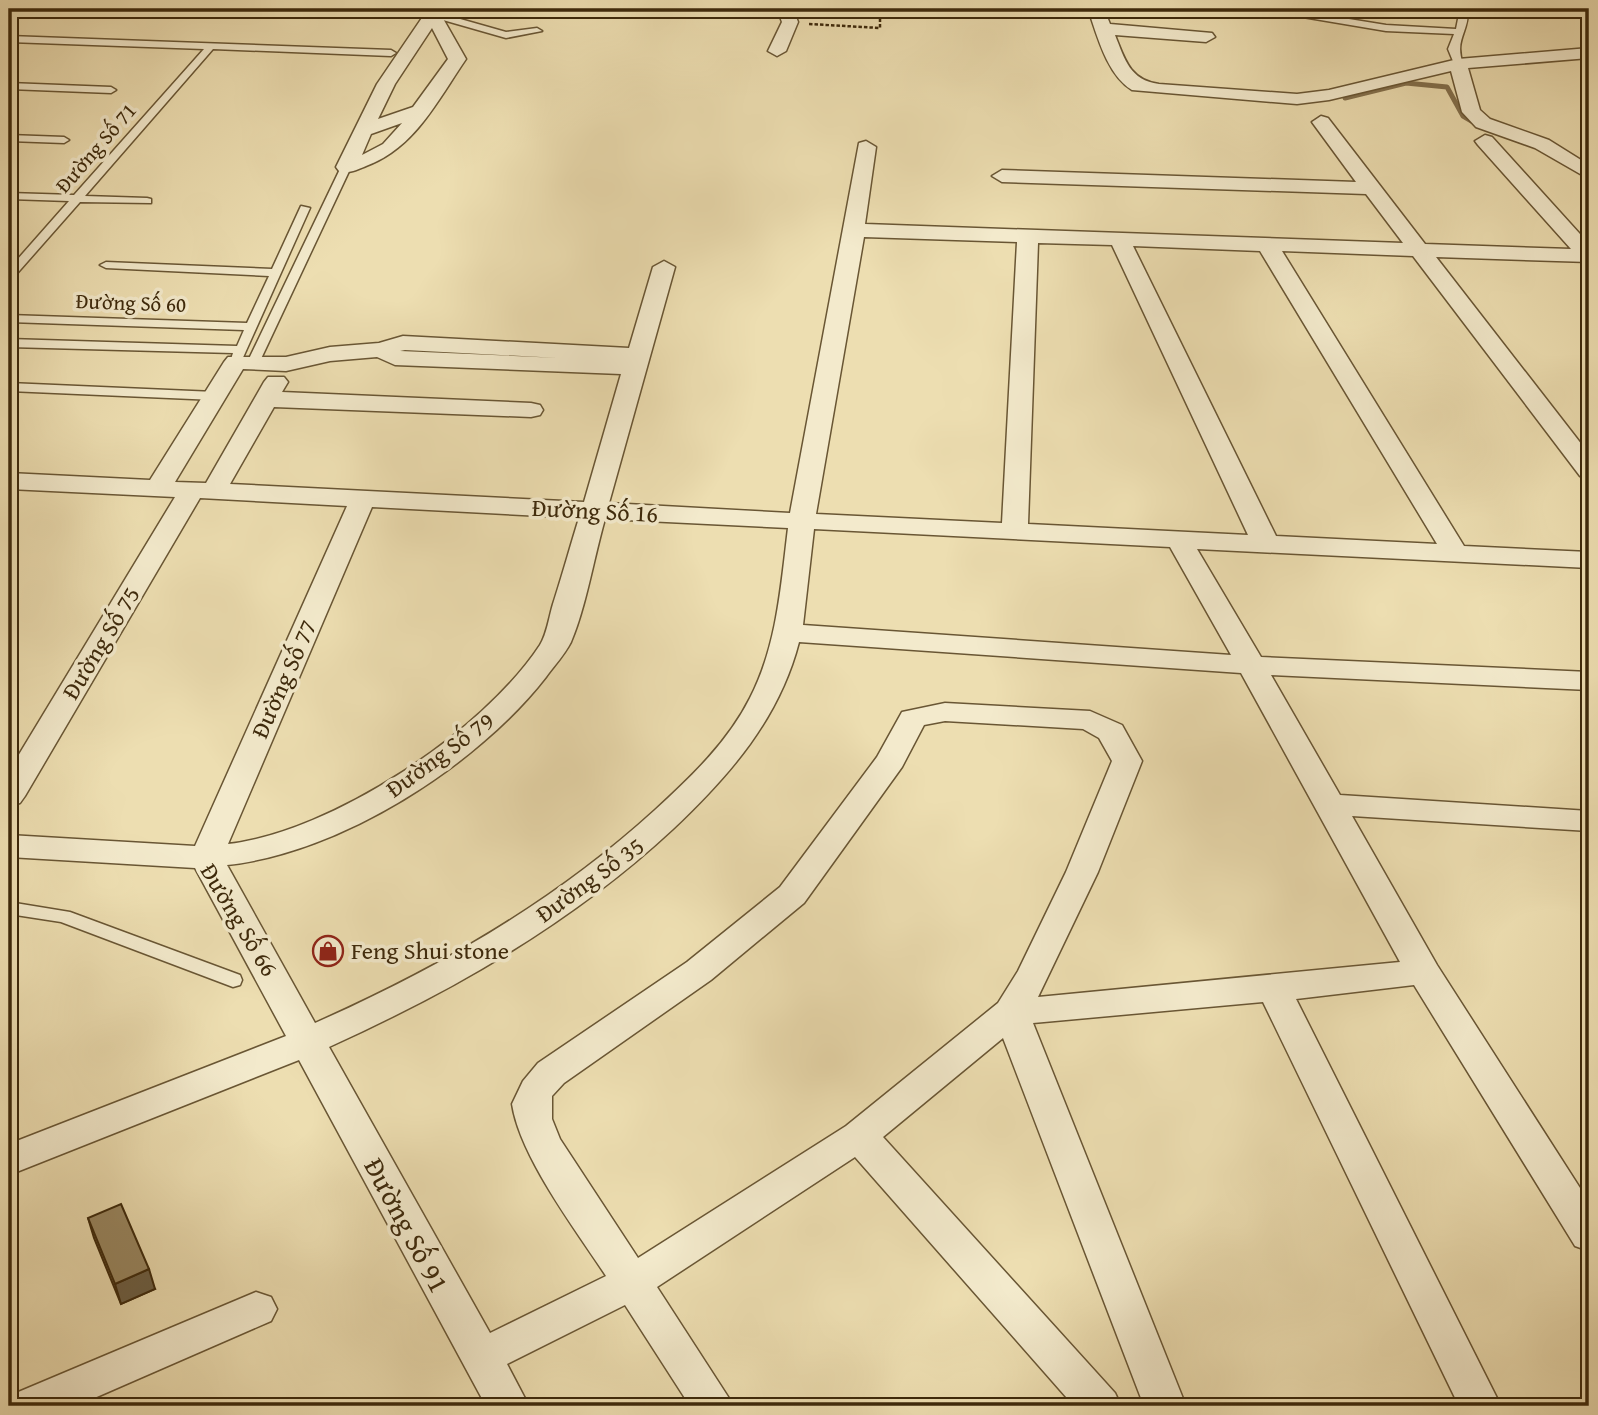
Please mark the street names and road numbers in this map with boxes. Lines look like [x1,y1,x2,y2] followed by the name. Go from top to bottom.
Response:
[48,96,144,200] street label: Đường Số 71
[75,285,187,320] street label: Đường Số 60
[531,490,659,531] street label: Đường Số 16
[53,580,148,706] street label: Đường Số 75
[242,614,325,744] street label: Đường Số 77
[378,703,501,806] street label: Đường Số 79
[528,828,651,931] street label: Đường Số 35
[192,857,287,983] street label: Đường Số 66
[355,1150,460,1299] street label: Đường Số 91

